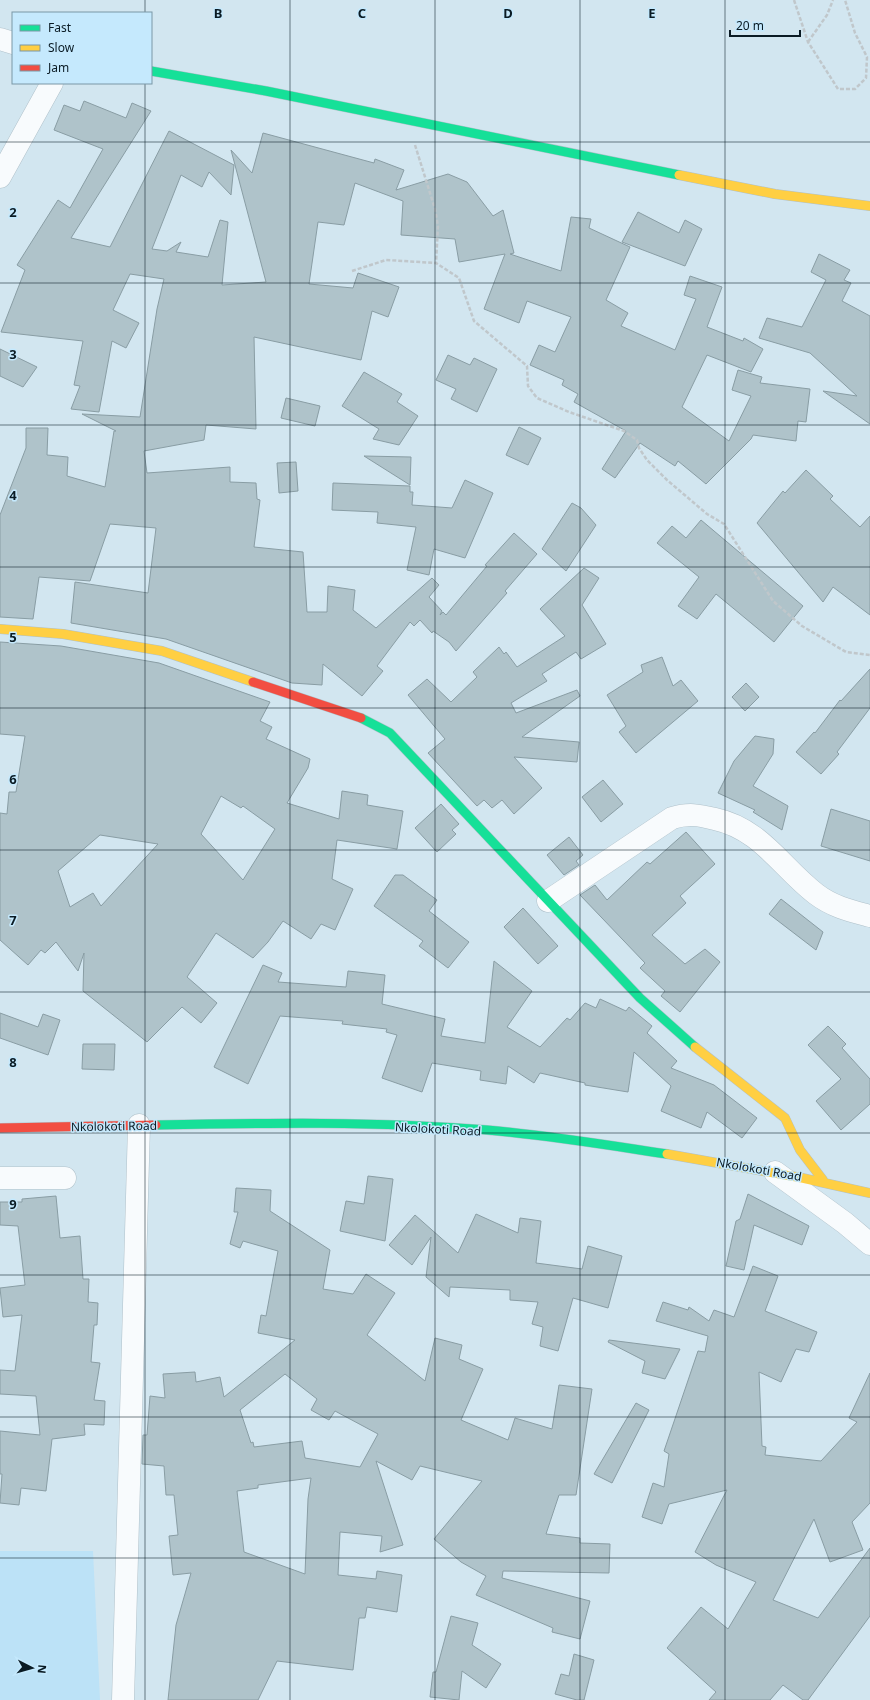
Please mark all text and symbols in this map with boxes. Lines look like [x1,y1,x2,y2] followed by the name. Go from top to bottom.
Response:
[214,4,222,22] text: B
[358,4,366,22] text: C
[503,4,513,22] text: D
[648,4,656,22] text: E
[12,12,152,84] legend
[730,12,800,38] scale bar
[736,17,764,34] text: 20 m
[48,19,72,36] text: Fast
[48,39,75,56] text: Slow
[47,59,69,76] text: Jam
[9,203,17,221] text: 2
[9,345,17,363] text: 3
[9,486,17,504] text: 4
[9,628,17,646] text: 5
[9,770,17,788] text: 6
[9,911,17,929] text: 7
[9,1053,17,1071] text: 8
[71,1117,157,1135] street label: Nkolokoti Road
[395,1118,481,1140] street label: Nkolokoti Road
[715,1153,803,1185] street label: Nkolokoti Road
[9,1195,17,1213] text: 9
[12,1648,52,1688] north arrow
[35,1664,50,1674] text: N

